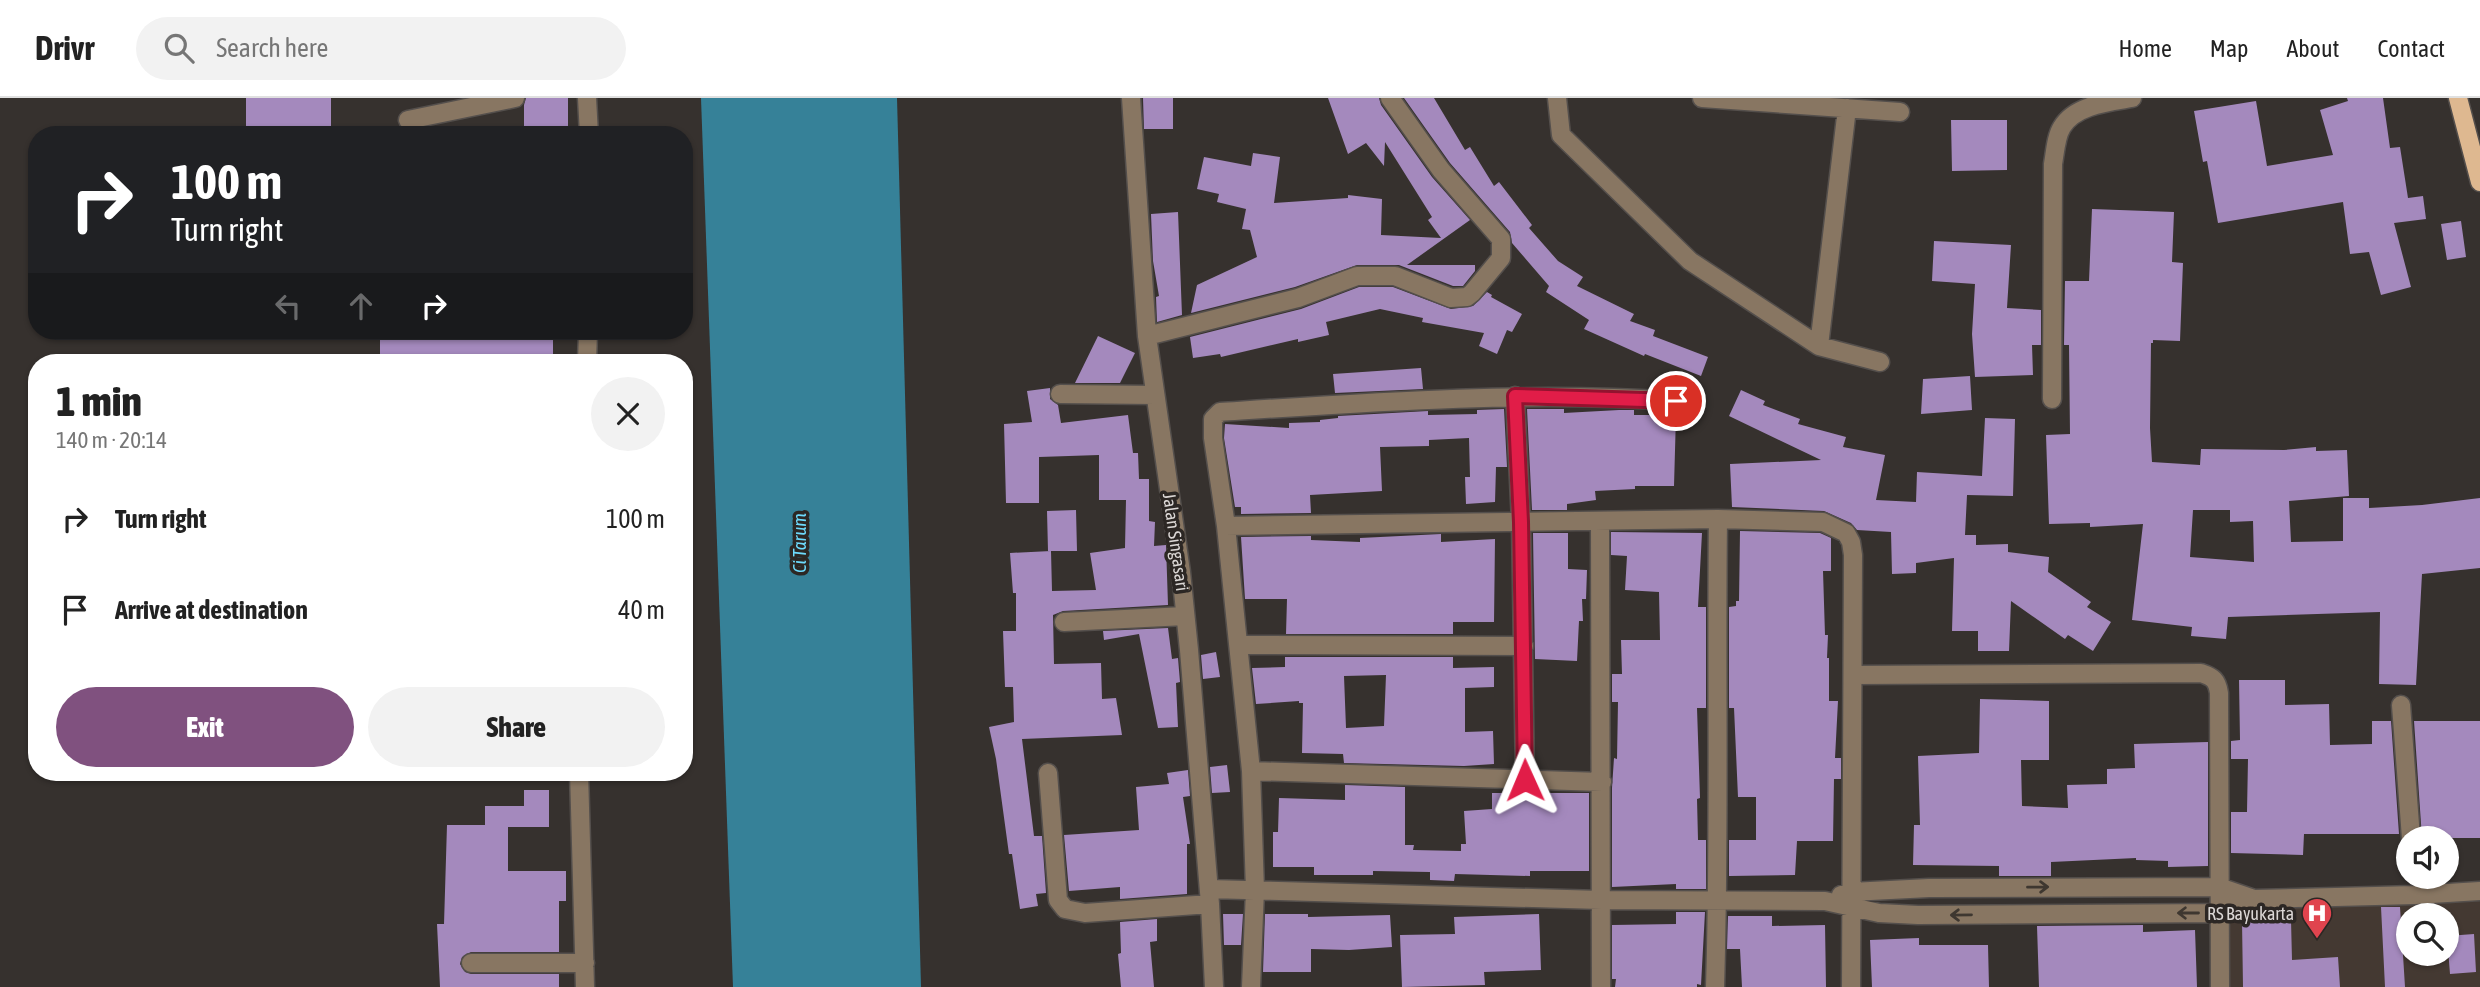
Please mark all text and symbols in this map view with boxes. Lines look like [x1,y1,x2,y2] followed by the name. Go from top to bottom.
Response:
[136,17,626,80] search box
[35,29,94,67] text: Drivr
[160,29,198,67] icon: search
[216,33,328,63] text: Search here
[2118,35,2172,62] text: Home
[2210,35,2248,62] text: Map
[2286,35,2339,62] text: About
[2377,35,2445,62] text: Contact
[171,153,282,209] text: 100 m
[56,154,147,245] icon: right
[171,211,284,248] text: Turn right
[269,287,307,325] icon: left
[342,287,380,325] icon: ahead
[415,287,453,325] icon: right
[1646,371,1706,431] pin
[56,377,142,425] text: 1 min
[591,377,665,451] button: close
[1657,382,1695,420] icon: arrive
[56,427,167,453] text: 140 m · 20:14
[1159,492,1193,592] street label: Jalan Singasari
[56,500,94,538] icon: right
[115,504,206,534] text: Turn right
[606,504,665,534] text: 100 m
[788,513,810,573] water label: Ci Tarum
[56,591,94,629] icon: arrive
[115,595,308,625] text: Arrive at destination
[618,595,665,625] text: 40 m
[56,687,354,767] button: Exit
[368,687,665,767] button: Share
[1488,743,1562,817] position arrow
[2396,826,2459,966] map controls
[2396,826,2459,889] button: sound
[2027,880,2050,894] one-way arrow
[2300,896,2334,940] hospital icon: RS Bayukarta
[2207,903,2294,924] place label: RS Bayukarta
[2396,903,2459,966] button: search
[2177,906,2200,920] one-way arrow
[1950,908,1973,922] one-way arrow

